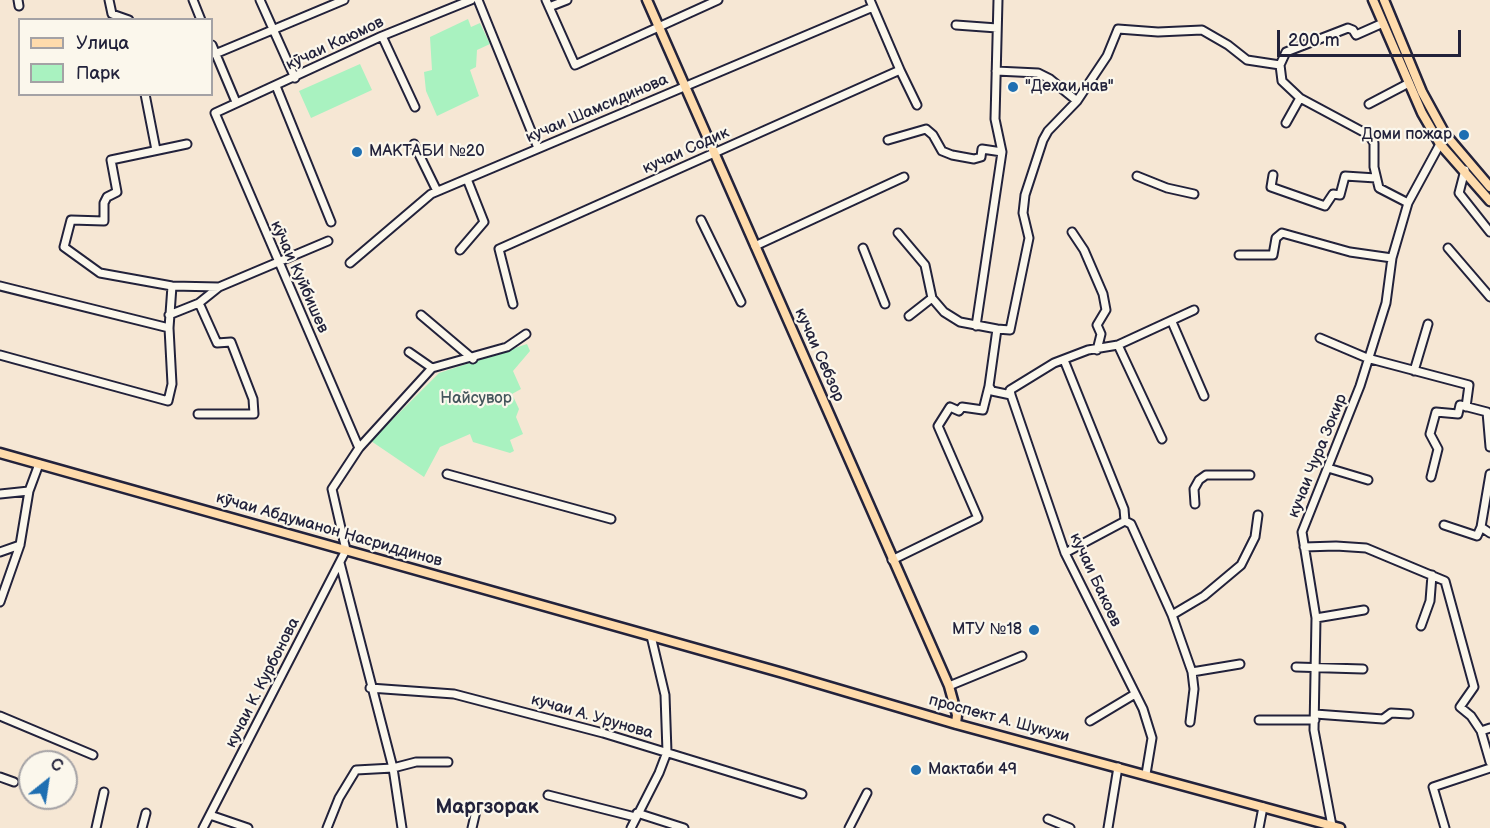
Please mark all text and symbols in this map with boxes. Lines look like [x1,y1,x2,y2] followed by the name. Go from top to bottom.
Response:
[283,13,387,75] street label: кӯчаи Каюмов
[18,18,213,96] legend
[1280,18,1464,56] scale bar
[1288,30,1340,51] text: 200 m
[76,33,129,54] text: Улица
[76,63,120,84] text: Парк
[523,70,671,148] street label: кучаи Шамсидинова
[1025,77,1114,97] place label: "Дехаи нав"
[1006,80,1020,94] marker: "Дехаи нав"
[640,123,732,179] street label: кучаи Содик
[1362,125,1452,145] place label: Доми пожар
[1457,128,1471,142] marker: Доми пожар
[369,142,485,162] place label: МАКТАБИ №20
[350,145,364,159] marker: МАКТАБИ №20
[266,218,332,336] street label: кӯчаи Куйбишев
[790,305,848,405] street label: кучаи Себзор
[440,389,512,409] park label: Найсувор
[1284,391,1352,521] street label: кучаи Чура Зокир
[214,488,444,572] street label: кӯчаи Абдуманон Насриддинов
[1065,530,1125,630] street label: кучаи Бакоев
[222,615,304,751] street label: кучаи К. Курбонова
[952,620,1022,640] place label: МТУ №18
[1027,623,1041,637] marker: МТУ №18
[529,690,655,744] street label: кучаи А. Урунова
[926,691,1072,747] street label: проспект А. Шукухи
[18,750,78,810] north arrow
[47,755,66,777] text: С
[928,760,1017,780] place label: Мактаби 49
[909,763,923,777] marker: Мактаби 49
[436,796,538,820] district label: Маргзорак

